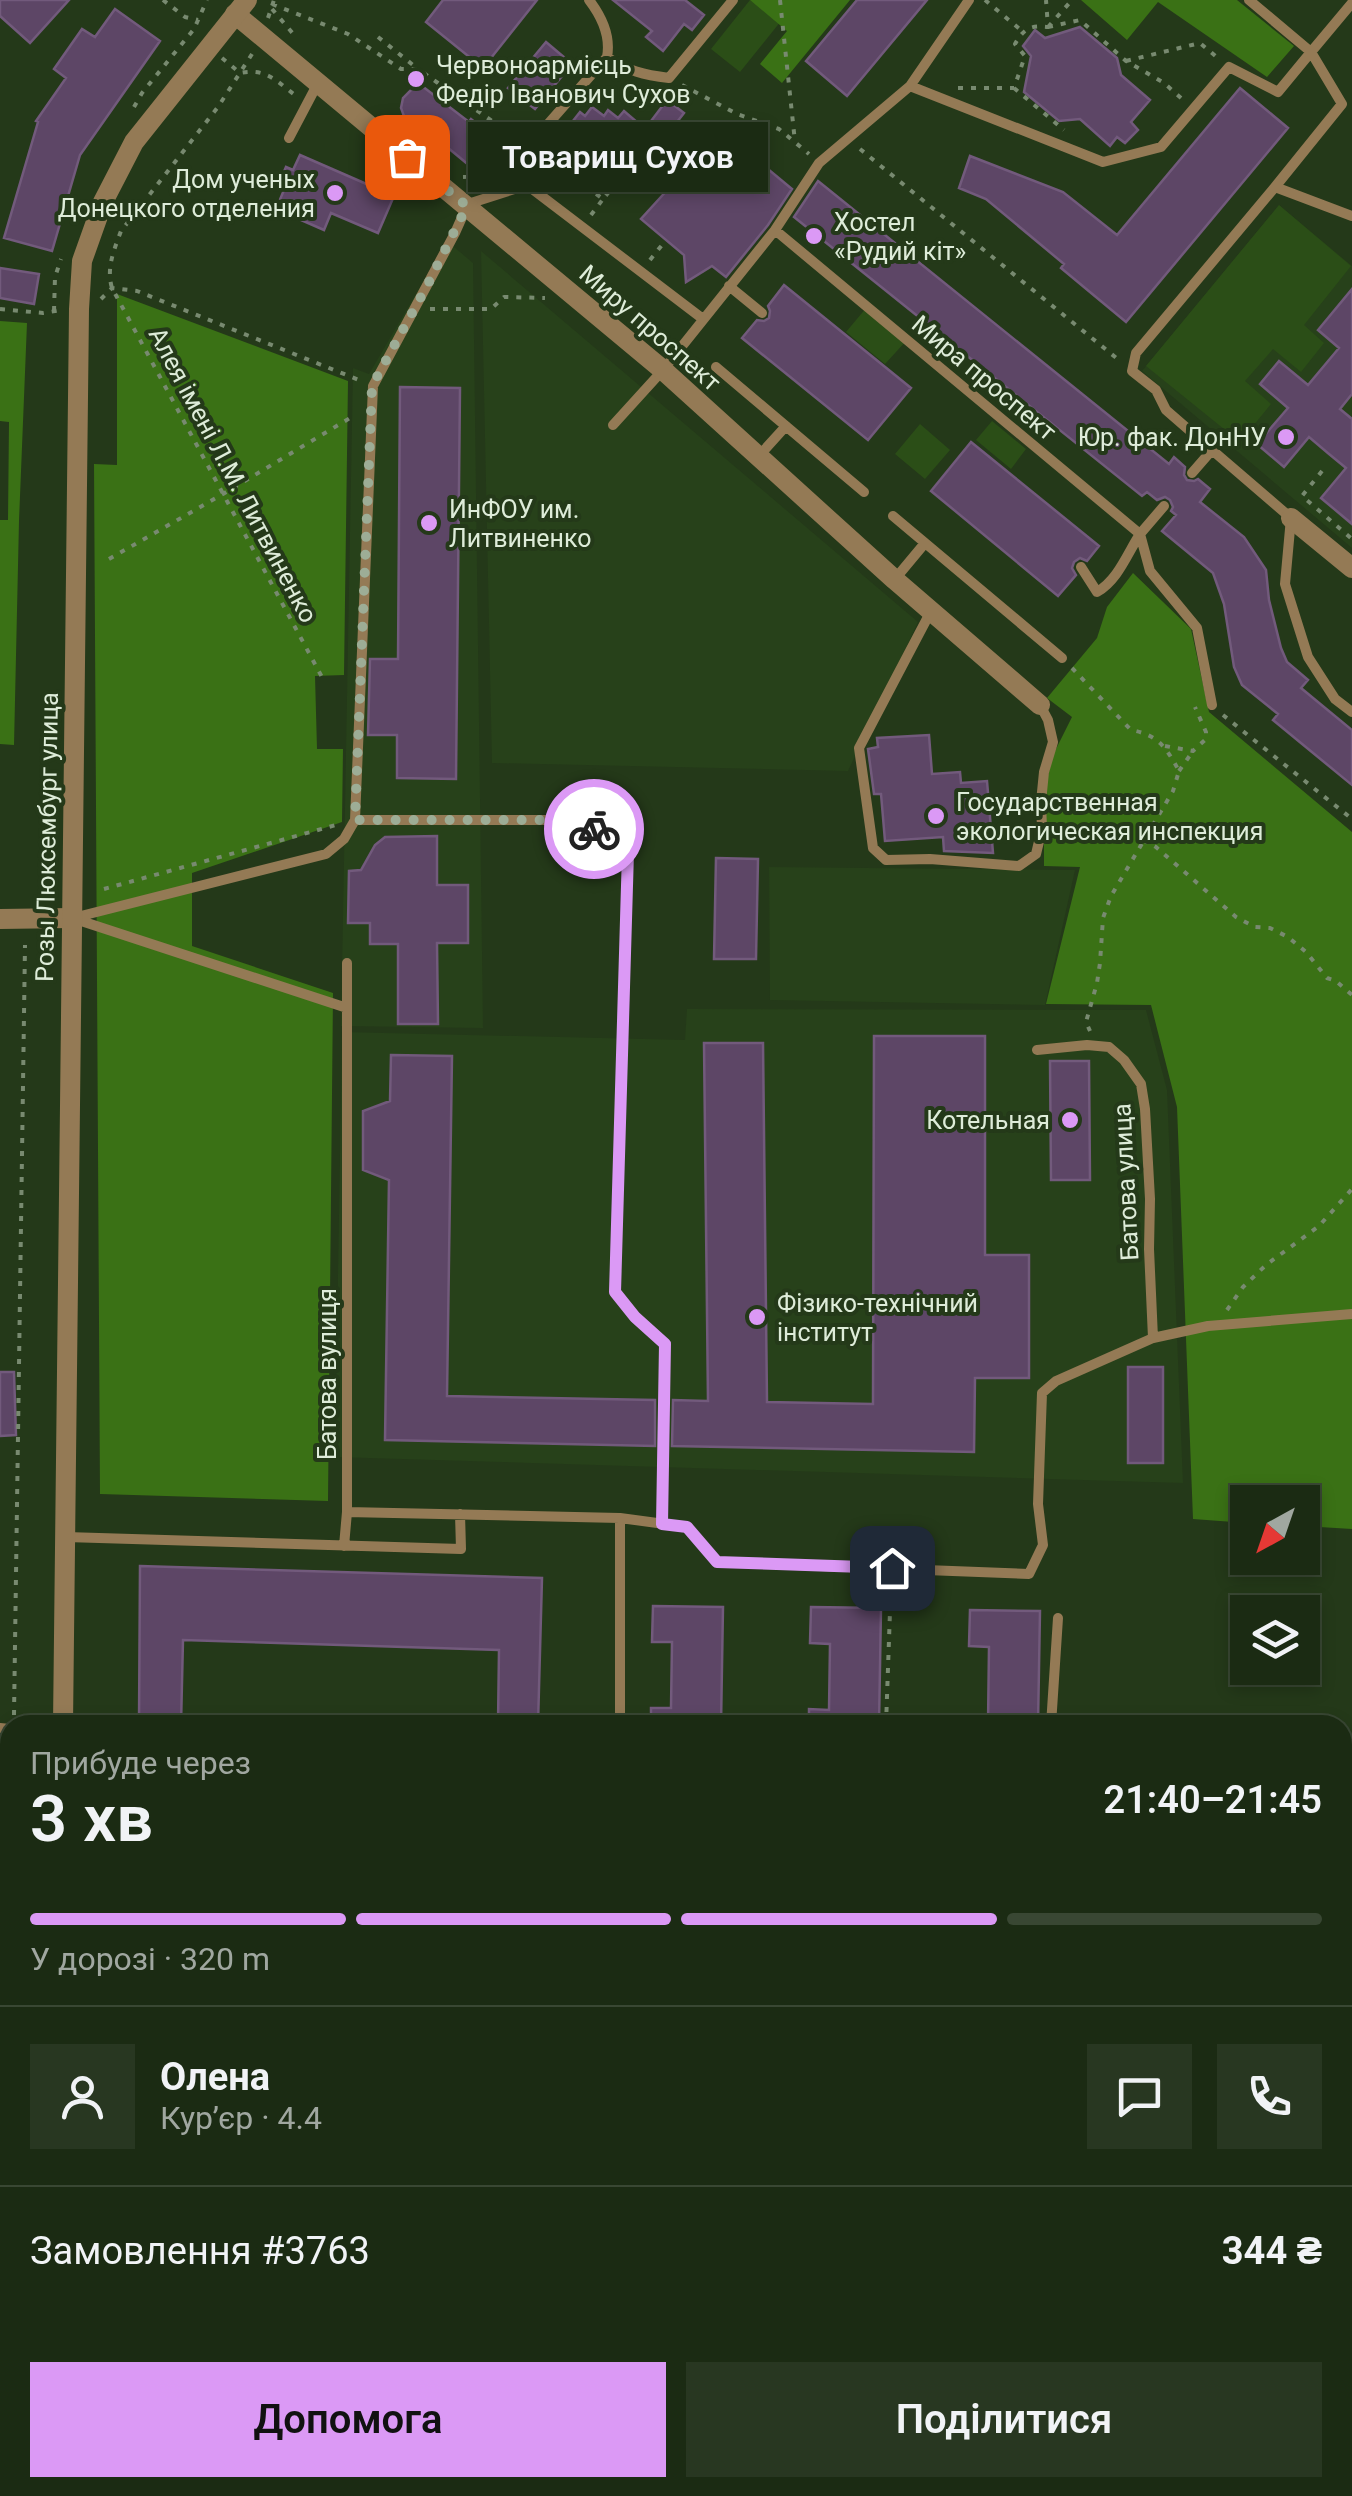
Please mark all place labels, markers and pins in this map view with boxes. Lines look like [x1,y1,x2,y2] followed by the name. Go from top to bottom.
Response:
[436,51,691,109] place label: Червоноармієць Федір Іванович Сухов
[405,68,427,90] marker: Червоноармієць Федір Іванович Сухов
[365,115,450,200] pin
[467,122,767,192] callout: Товарищ Сухов
[58,165,315,223] place label: Дом ученых Донецкого отделения
[324,182,346,204] marker: Дом ученых Донецкого отделения
[834,208,966,266] place label: Хостел «Рудий кіт»
[803,225,825,247] marker: Хостел «Рудий кіт»
[1078,423,1266,452] place label: Юр. фак. ДонНУ
[1275,426,1297,448] marker: Юр. фак. ДонНУ
[449,495,591,553] place label: ИнФОУ им. Литвиненко
[418,512,440,534] marker: ИнФОУ им. Литвиненко
[956,788,1263,846] place label: Государственная экологическая инспекция
[925,805,947,827] marker: Государственная экологическая инспекция
[926,1106,1050,1135] place label: Котельная
[1059,1109,1081,1131] marker: Котельная
[777,1289,978,1347] place label: Фізико-технічний інститут
[746,1306,768,1328] marker: Фізико-технічний інститут
[850,1526,935,1611] pin

